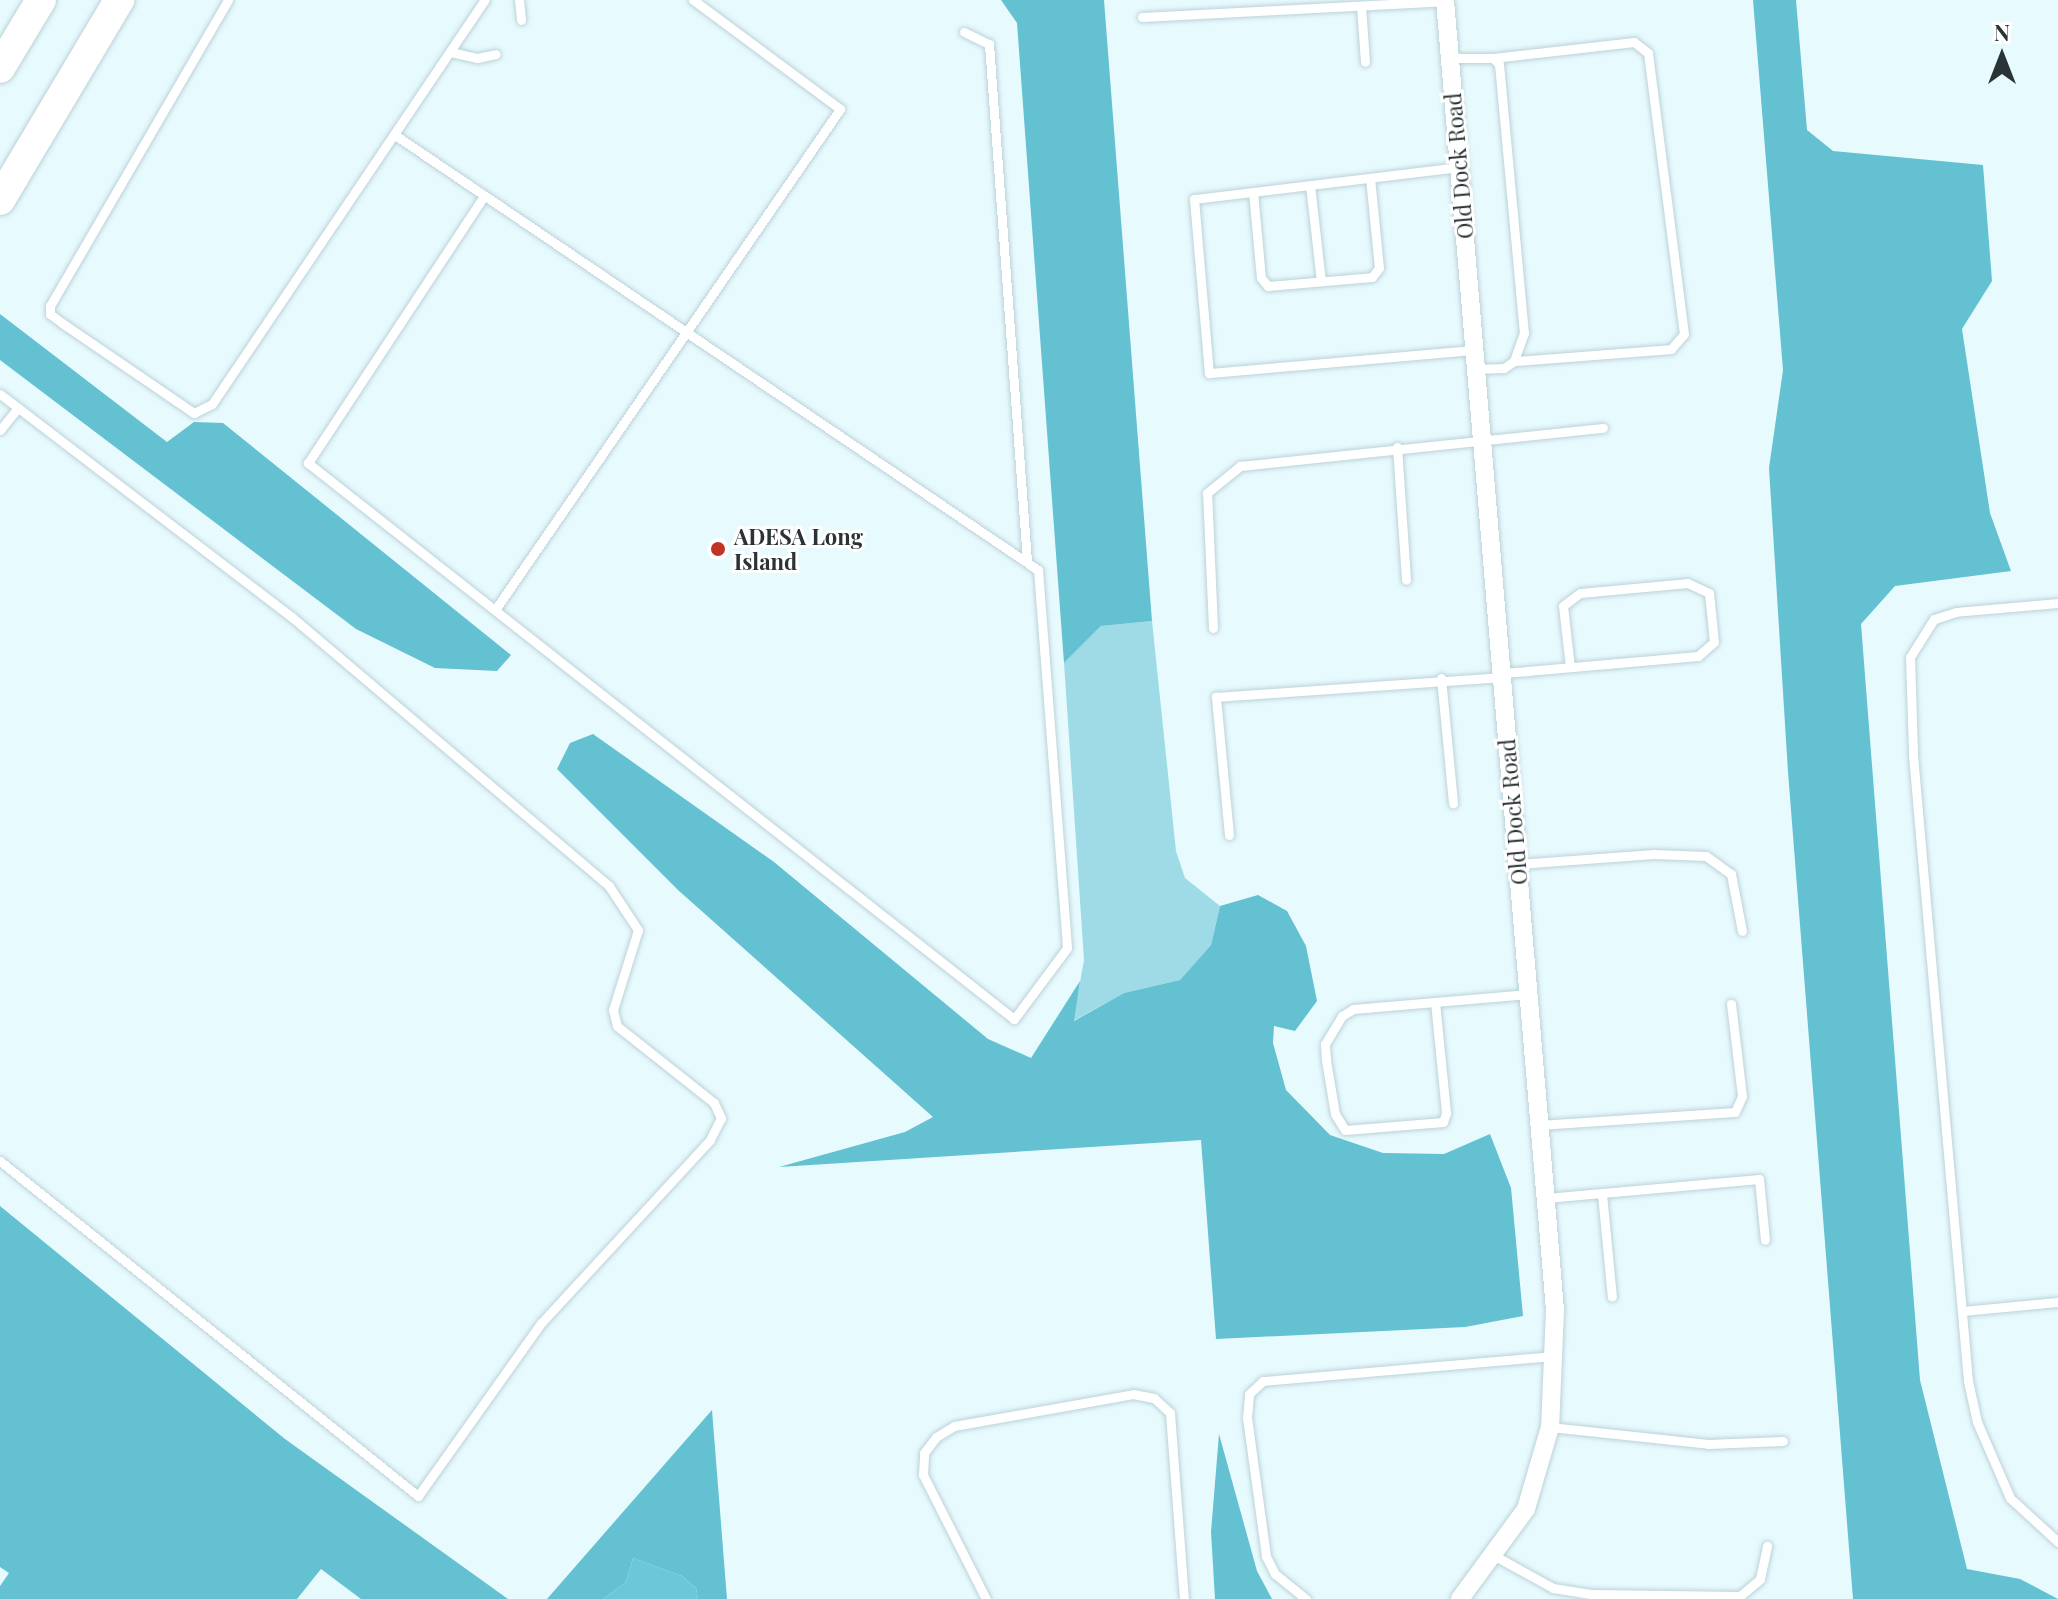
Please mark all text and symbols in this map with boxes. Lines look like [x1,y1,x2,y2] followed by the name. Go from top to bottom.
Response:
[1962,16,2042,96] north arrow
[1994,17,2010,47] text: N
[1439,92,1479,240] street label: Old Dock Road
[734,523,863,574] place label: ADESA Long Island
[709,540,727,558] marker: ADESA Long Island
[1493,738,1533,886] street label: Old Dock Road

